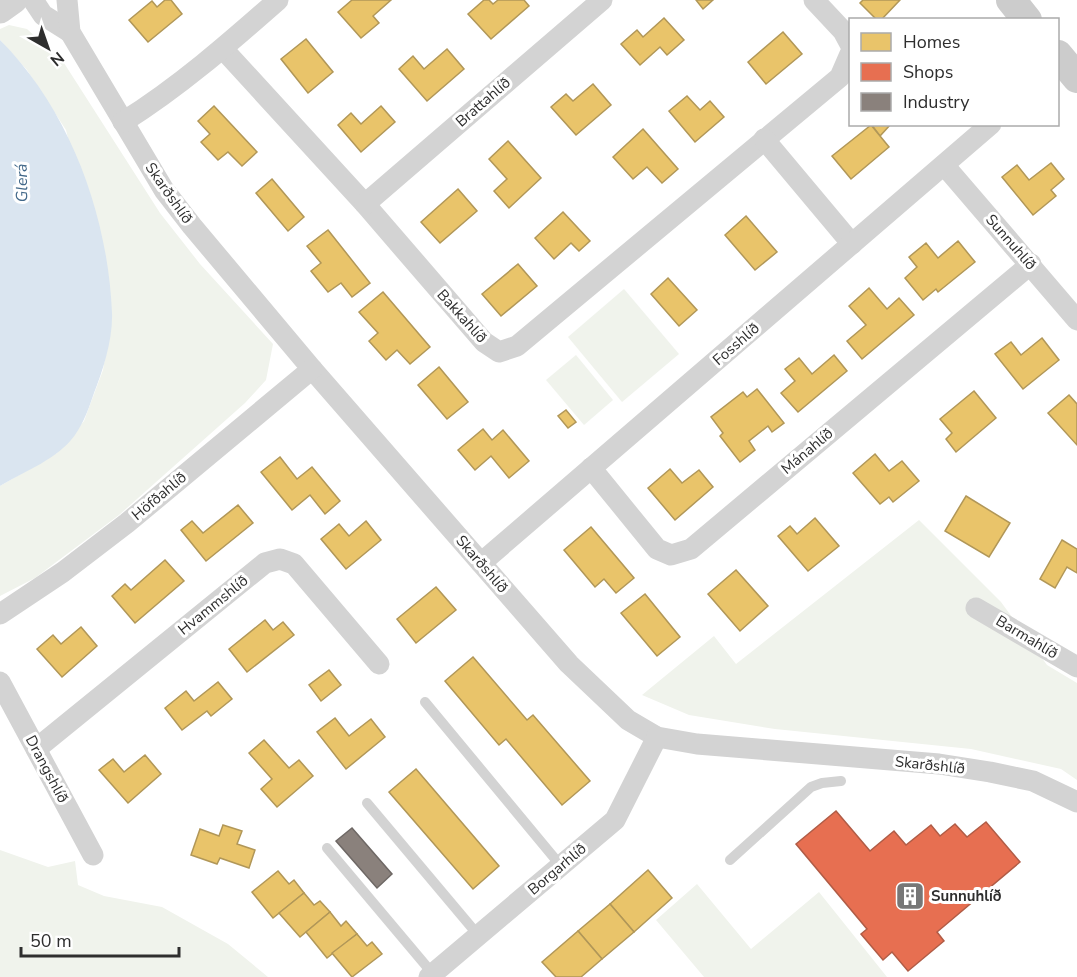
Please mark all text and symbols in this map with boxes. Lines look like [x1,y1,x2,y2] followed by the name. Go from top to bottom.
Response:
[18,18,78,78] north arrow
[849,18,1059,126] legend
[903,30,960,54] text: Homes
[45,46,69,71] text: N
[903,60,953,84] text: Shops
[451,73,515,131] street label: Brattahlíð
[903,90,970,114] text: Industry
[141,158,197,228] street label: Skarðshlíð
[11,163,33,203] water label: Glerá
[981,210,1041,274] street label: Sunnuhlíð
[433,285,491,347] street label: Bakkahlíð
[708,318,764,370] street label: Fosshlíð
[777,423,837,479] street label: Mánahlíð
[127,467,191,525] street label: Höfðahlíð
[451,531,513,597] street label: Skarðshlíð
[174,571,252,639] street label: Hvammshlíð
[992,611,1062,663] street label: Barmahlíð
[21,732,73,806] street label: Drangshlíð
[894,751,966,779] street label: Skarðshlíð
[523,839,591,899] street label: Borgarhlíð
[894,880,926,912] building icon: Sunnuhlíð
[931,886,1002,906] place label: Sunnuhlíð
[21,920,178,958] scale bar
[30,929,72,953] text: 50 m

